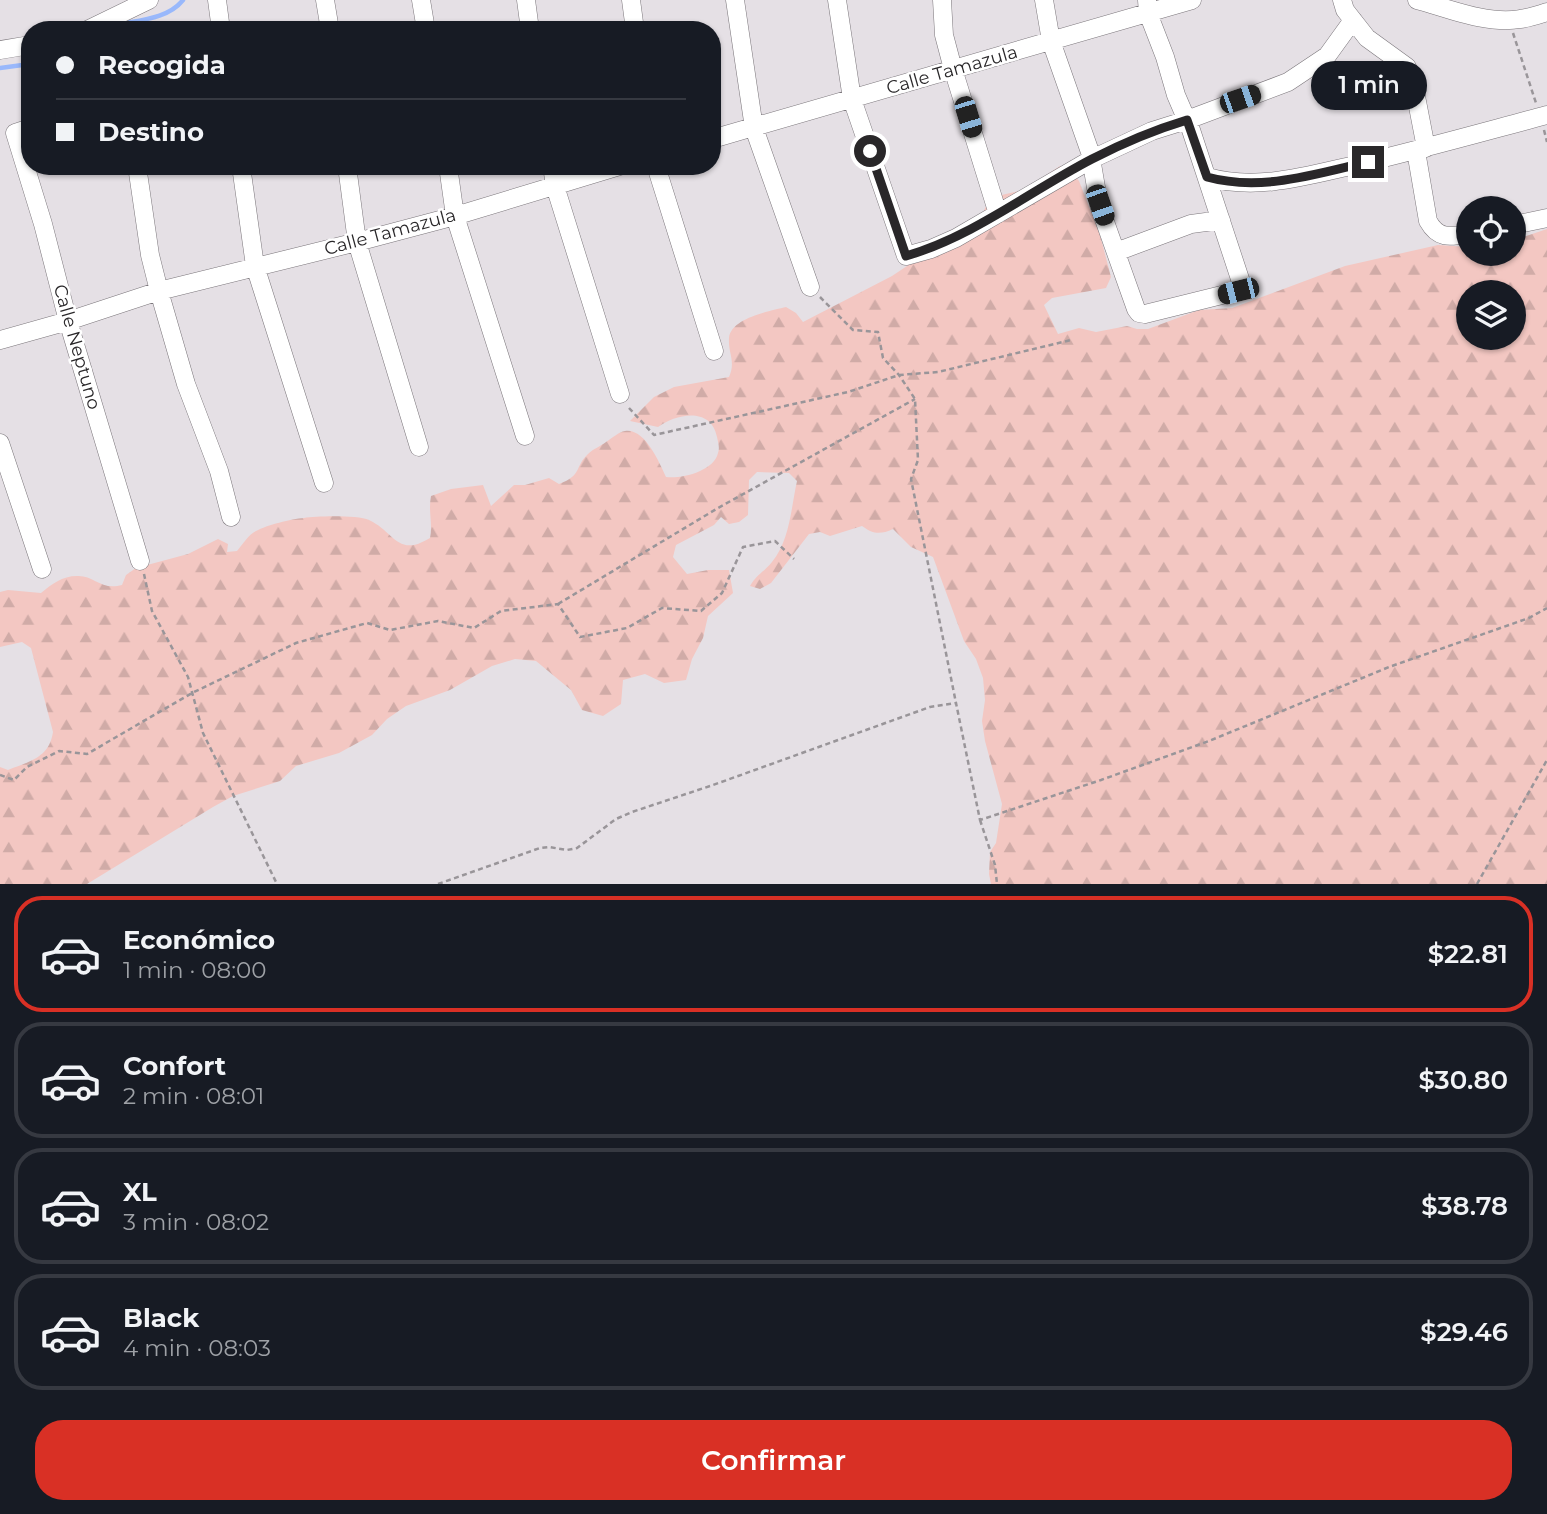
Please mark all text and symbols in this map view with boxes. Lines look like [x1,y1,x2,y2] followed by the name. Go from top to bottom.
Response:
[884,41,1020,99] street label: Calle Tamazula
[98,49,226,81] text: Recogida
[1310,60,1426,110] callout: 1 min
[1338,71,1400,99] text: 1 min
[1217,82,1264,116] car
[952,94,985,140] car
[98,116,204,148] text: Destino
[854,135,886,167] route start
[1352,146,1384,178] route end
[1084,182,1117,228] car
[1456,196,1526,350] map controls
[1456,196,1526,266] button: locate
[322,204,458,260] street label: Calle Tamazula
[1216,276,1261,306] car
[1456,280,1526,350] button: layers
[49,282,105,412] street label: Calle Neptuno
[39,923,102,986] icon: car
[123,924,275,956] text: Económico
[1428,938,1508,970] text: $22.81
[123,956,267,984] text: 1 min · 08:00
[39,1049,102,1112] icon: car
[123,1050,226,1082] text: Confort
[1418,1064,1508,1096] text: $30.80
[123,1082,264,1110] text: 2 min · 08:01
[39,1175,102,1238] icon: car
[123,1176,157,1208] text: XL
[1421,1190,1508,1222] text: $38.78
[123,1208,269,1236] text: 3 min · 08:02
[39,1301,102,1364] icon: car
[123,1302,199,1334] text: Black
[1420,1316,1508,1348] text: $29.46
[123,1334,271,1362] text: 4 min · 08:03
[35,1420,1512,1500] button: Confirmar

